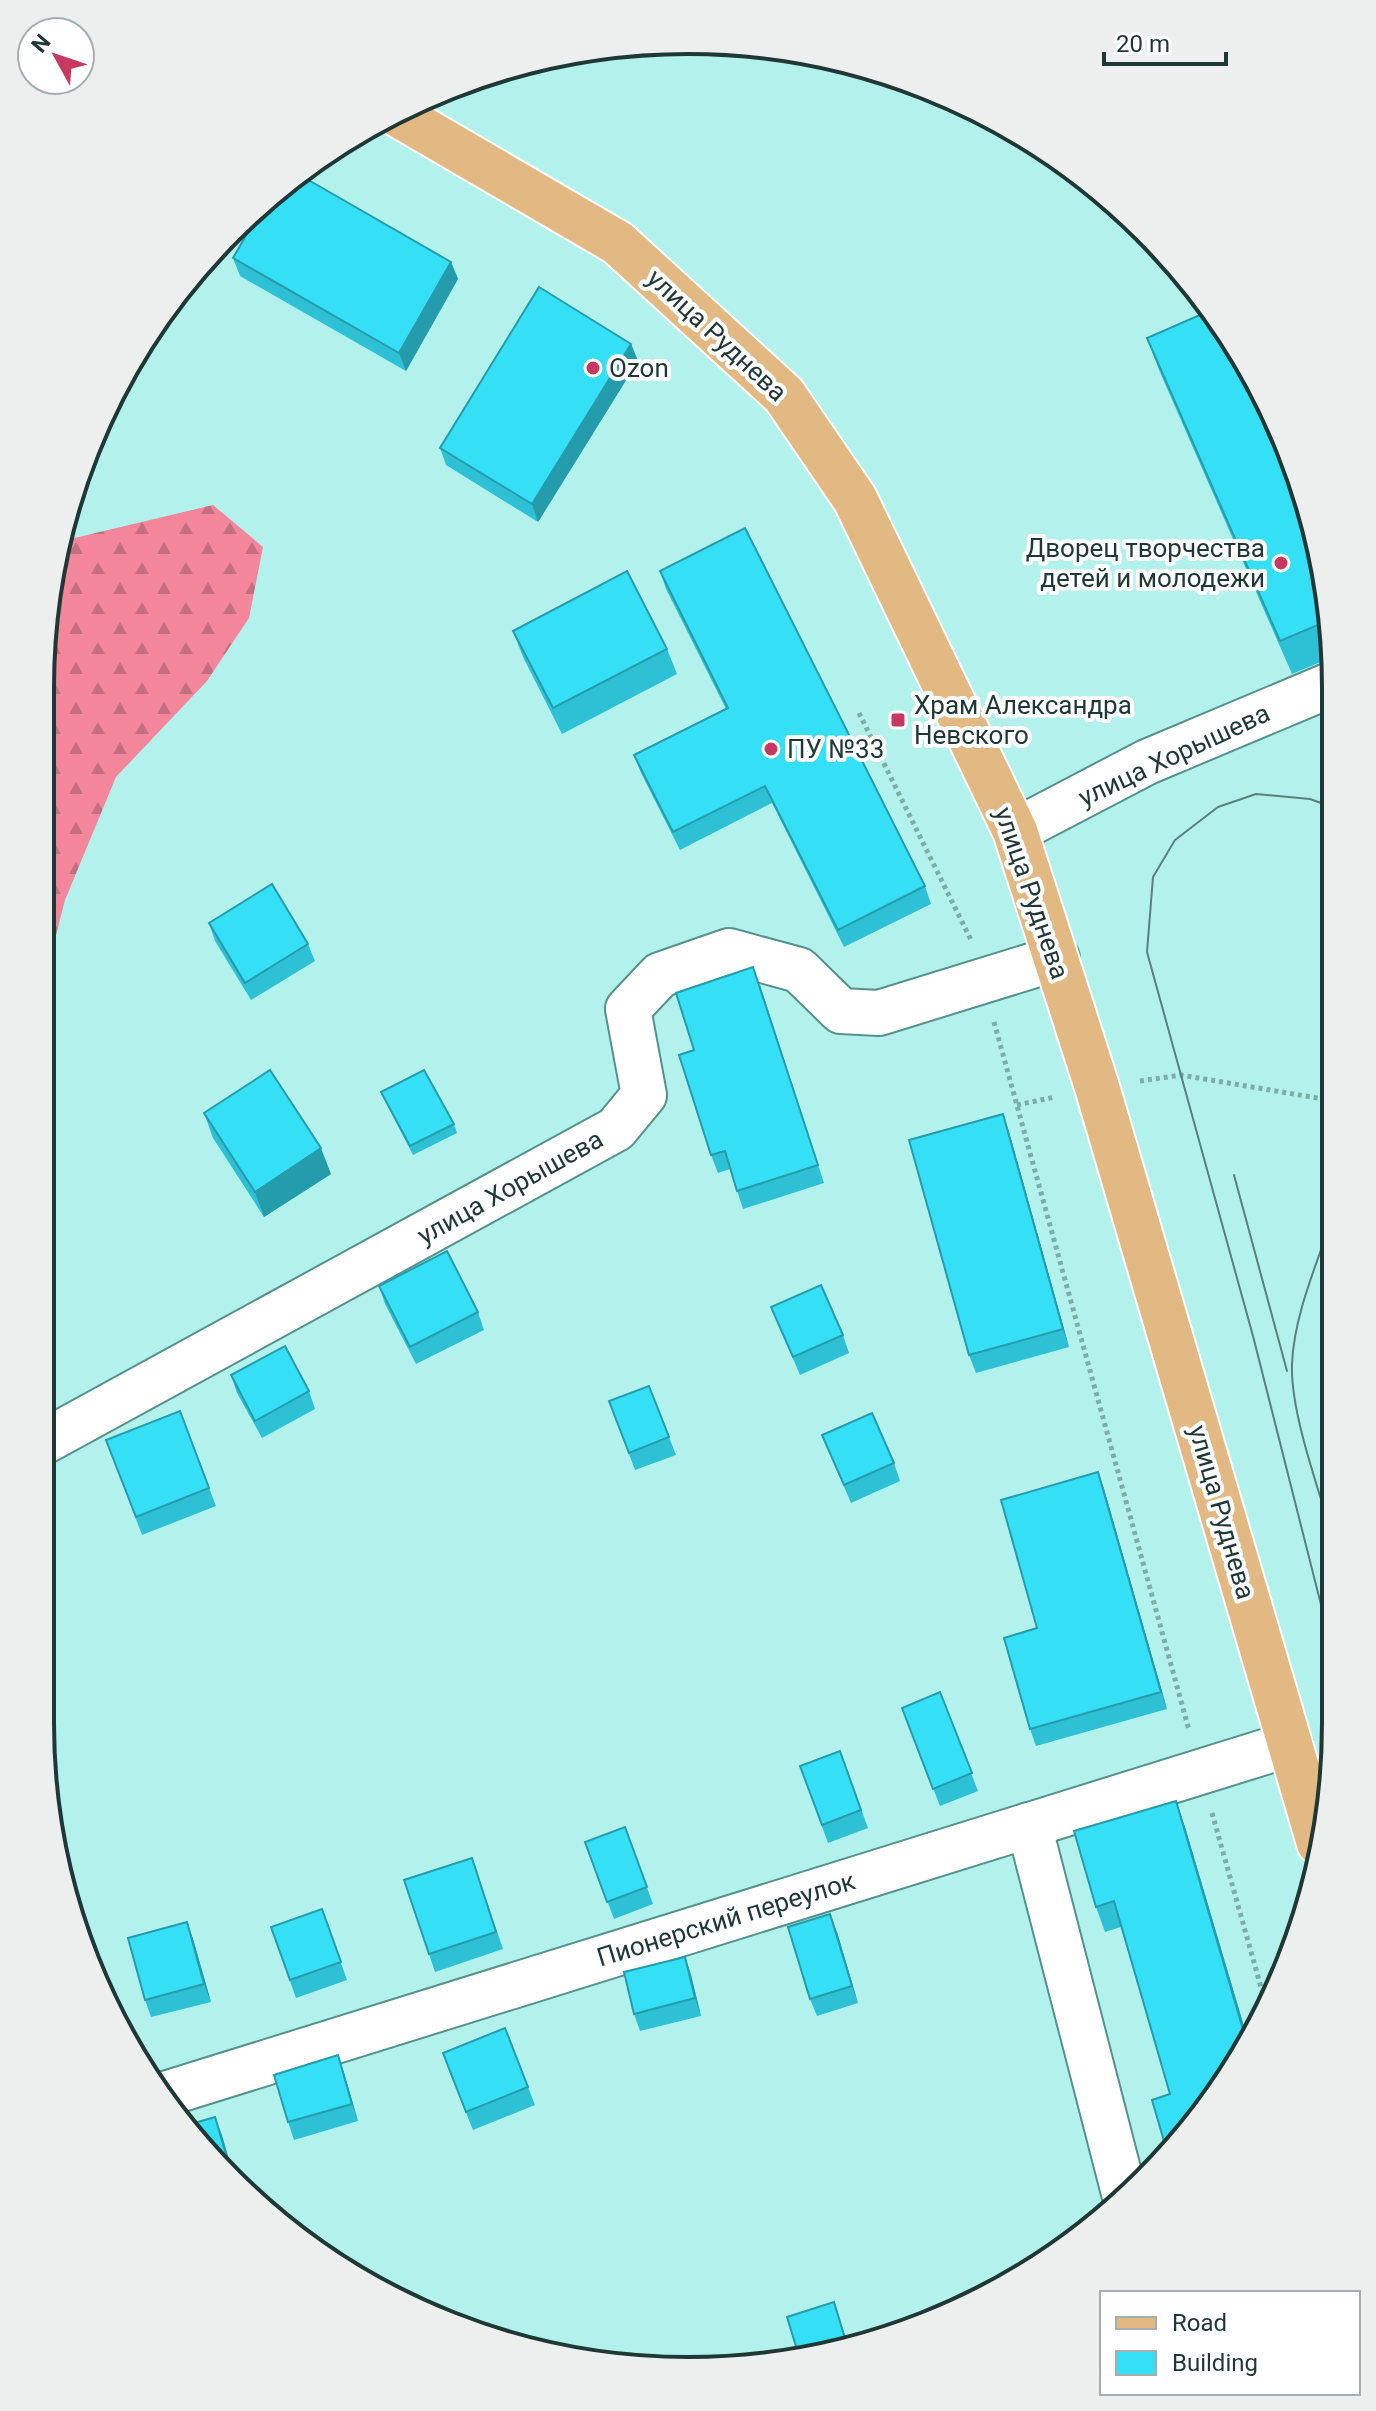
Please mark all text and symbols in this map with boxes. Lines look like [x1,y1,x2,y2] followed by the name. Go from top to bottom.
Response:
[16,16,96,96] north arrow
[1104,16,1226,66] scale bar
[26,29,56,57] text: N
[1116,30,1170,58] text: 20 m
[641,263,793,407] street label: улица Руднева
[609,353,669,383] place label: Ozon
[584,359,602,377] marker: Ozon
[1026,533,1265,593] place label: Дворец творчества детей и молодежи
[1272,554,1290,572] marker: Дворец творчества детей и молодежи
[914,690,1132,750] place label: Храм Александра Невского
[1074,698,1274,812] street label: улица Хорышева
[889,711,907,729] marker: Храм Александра Невского
[787,734,884,764] place label: ПУ №33
[762,740,780,758] marker: ПУ №33
[989,803,1075,983] street label: улица Руднева
[412,1124,608,1250] street label: улица Хорышева
[1183,1422,1261,1602] street label: улица Руднева
[593,1865,859,1973] street label: Пионерский переулок
[1100,2291,1360,2395] legend
[1172,2309,1227,2337] text: Road
[1172,2349,1258,2377] text: Building

